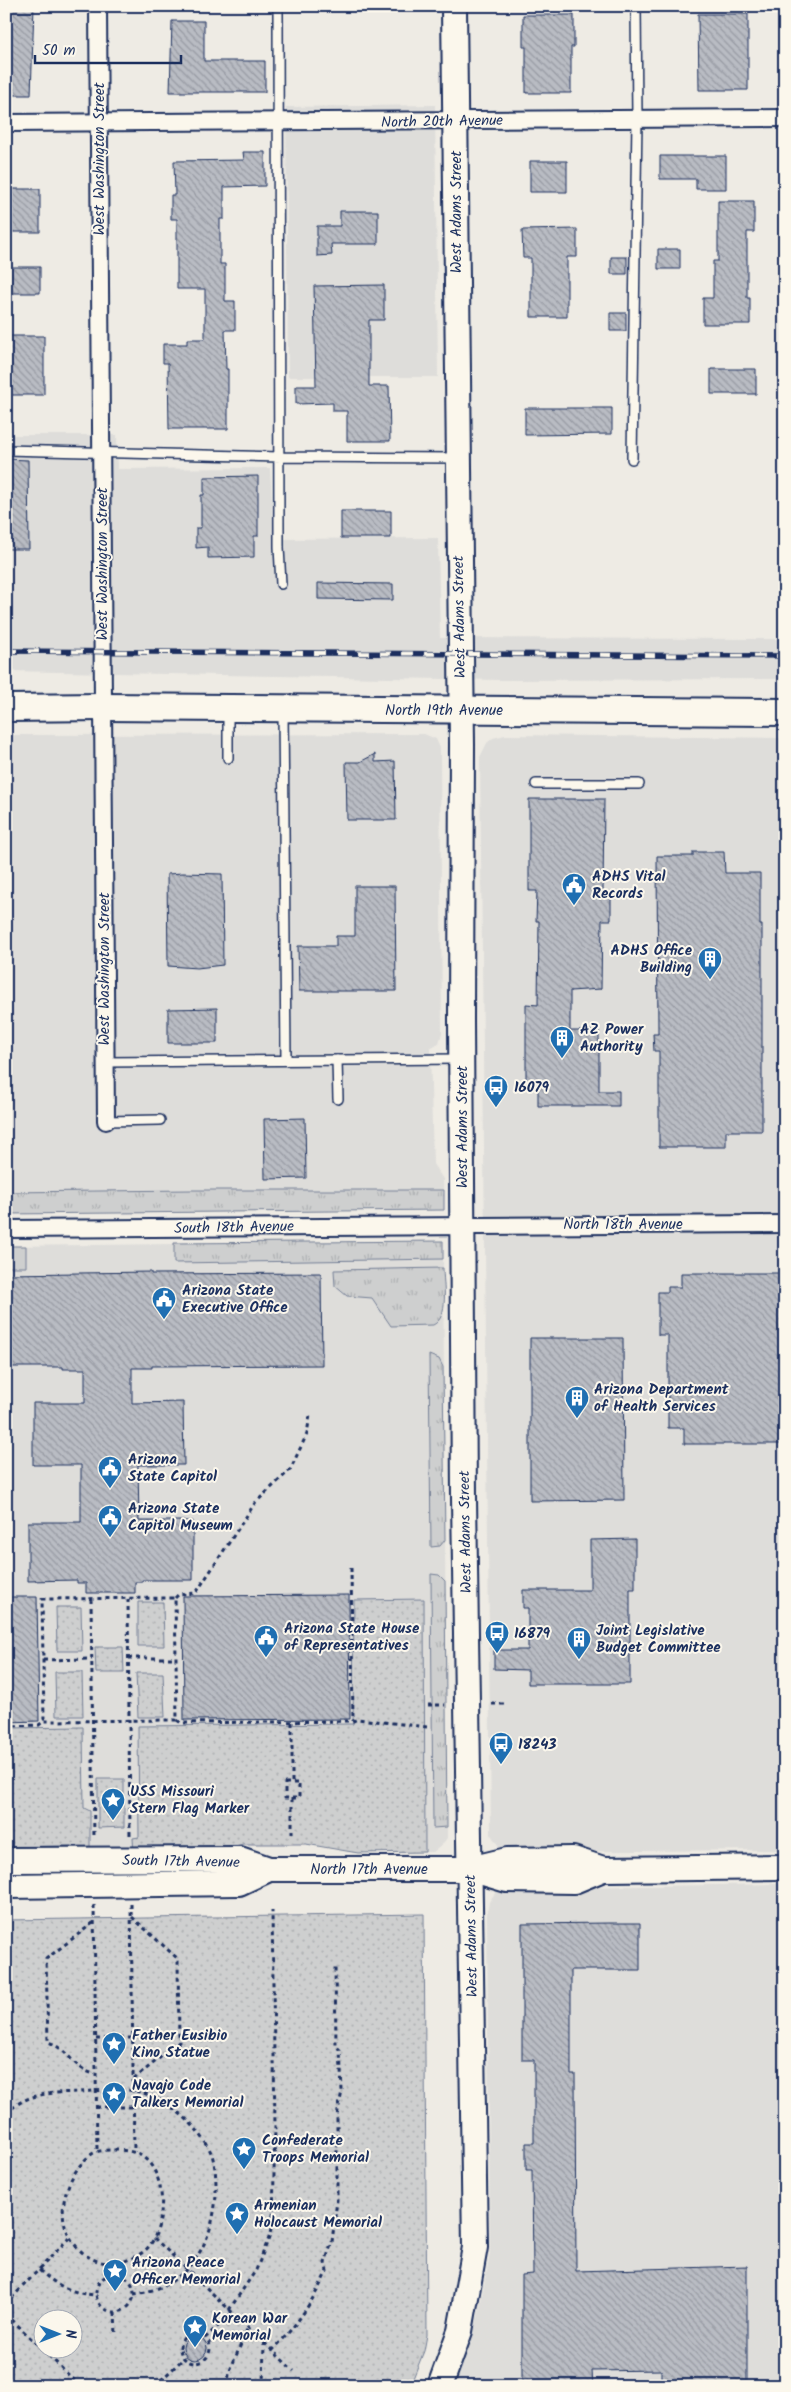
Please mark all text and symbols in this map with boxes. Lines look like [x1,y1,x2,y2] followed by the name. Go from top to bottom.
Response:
[35,32,181,64] scale bar
[42,39,76,63] text: 50 m
[88,82,112,236] street label: West Washington Street
[381,109,503,135] street label: North 20th Avenue
[445,150,469,273] street label: West Adams Street
[91,487,115,641] street label: West Washington Street
[447,555,473,679] street label: West Adams Street
[385,699,503,723] street label: North 19th Avenue
[592,865,666,906] place label: ADHS Vital Records
[561,872,587,906] public building icon: ADHS Vital Records
[93,892,117,1046] street label: West Washington Street
[611,939,693,980] place label: ADHS Office Building
[697,946,723,980] building icon: ADHS Office Building
[580,1018,644,1059] place label: AZ Power Authority
[549,1025,575,1059] building icon: AZ Power Authority
[451,1065,475,1188] street label: West Adams Street
[483,1074,509,1108] bus stop icon: 16079
[514,1076,549,1100] place label: 16079
[563,1213,683,1237] street label: North 18th Avenue
[174,1215,294,1241] street label: South 18th Avenue
[182,1279,288,1320] place label: Arizona State Executive Office
[151,1286,177,1320] public building icon: Arizona State Executive Office
[594,1378,729,1419] place label: Arizona Department of Health Services
[564,1385,590,1419] building icon: Arizona Department of Health Services
[128,1448,217,1489] place label: Arizona State Capitol
[97,1455,123,1489] public building icon: Arizona State Capitol
[453,1470,479,1594] street label: West Adams Street
[128,1497,233,1538] place label: Arizona State Capitol Museum
[97,1504,123,1538] public building icon: Arizona State Capitol Museum
[284,1617,420,1658] place label: Arizona State House of Representatives
[596,1619,721,1660] place label: Joint Legislative Budget Committee
[484,1620,510,1654] bus stop icon: 16879
[514,1622,551,1646] place label: 16879
[253,1624,279,1658] public building icon: Arizona State House of Representatives
[566,1626,592,1660] building icon: Joint Legislative Budget Committee
[488,1731,514,1765] bus stop icon: 18243
[518,1733,557,1757] place label: 18243
[130,1780,250,1821] place label: USS Missouri Stern Flag Marker
[100,1787,126,1821] place icon: USS Missouri Stern Flag Marker
[122,1849,240,1875] street label: South 17th Avenue
[310,1858,428,1882] street label: North 17th Avenue
[459,1874,485,1998] street label: West Adams Street
[132,2024,227,2065] place label: Father Eusibio Kino Statue
[101,2031,127,2065] place icon: Father Eusibio Kino Statue
[132,2074,243,2115] place label: Navajo Code Talkers Memorial
[101,2081,127,2115] place icon: Navajo Code Talkers Memorial
[262,2129,369,2170] place label: Confederate Troops Memorial
[231,2136,257,2170] place icon: Confederate Troops Memorial
[254,2194,382,2235] place label: Armenian Holocaust Memorial
[224,2201,250,2235] place icon: Armenian Holocaust Memorial
[132,2251,240,2292] place label: Arizona Peace Officer Memorial
[102,2258,128,2292] place icon: Arizona Peace Officer Memorial
[212,2307,288,2348] place label: Korean War Memorial
[32,2310,82,2360] north arrow
[182,2314,208,2348] place icon: Korean War Memorial
[59,2330,81,2339] text: N

